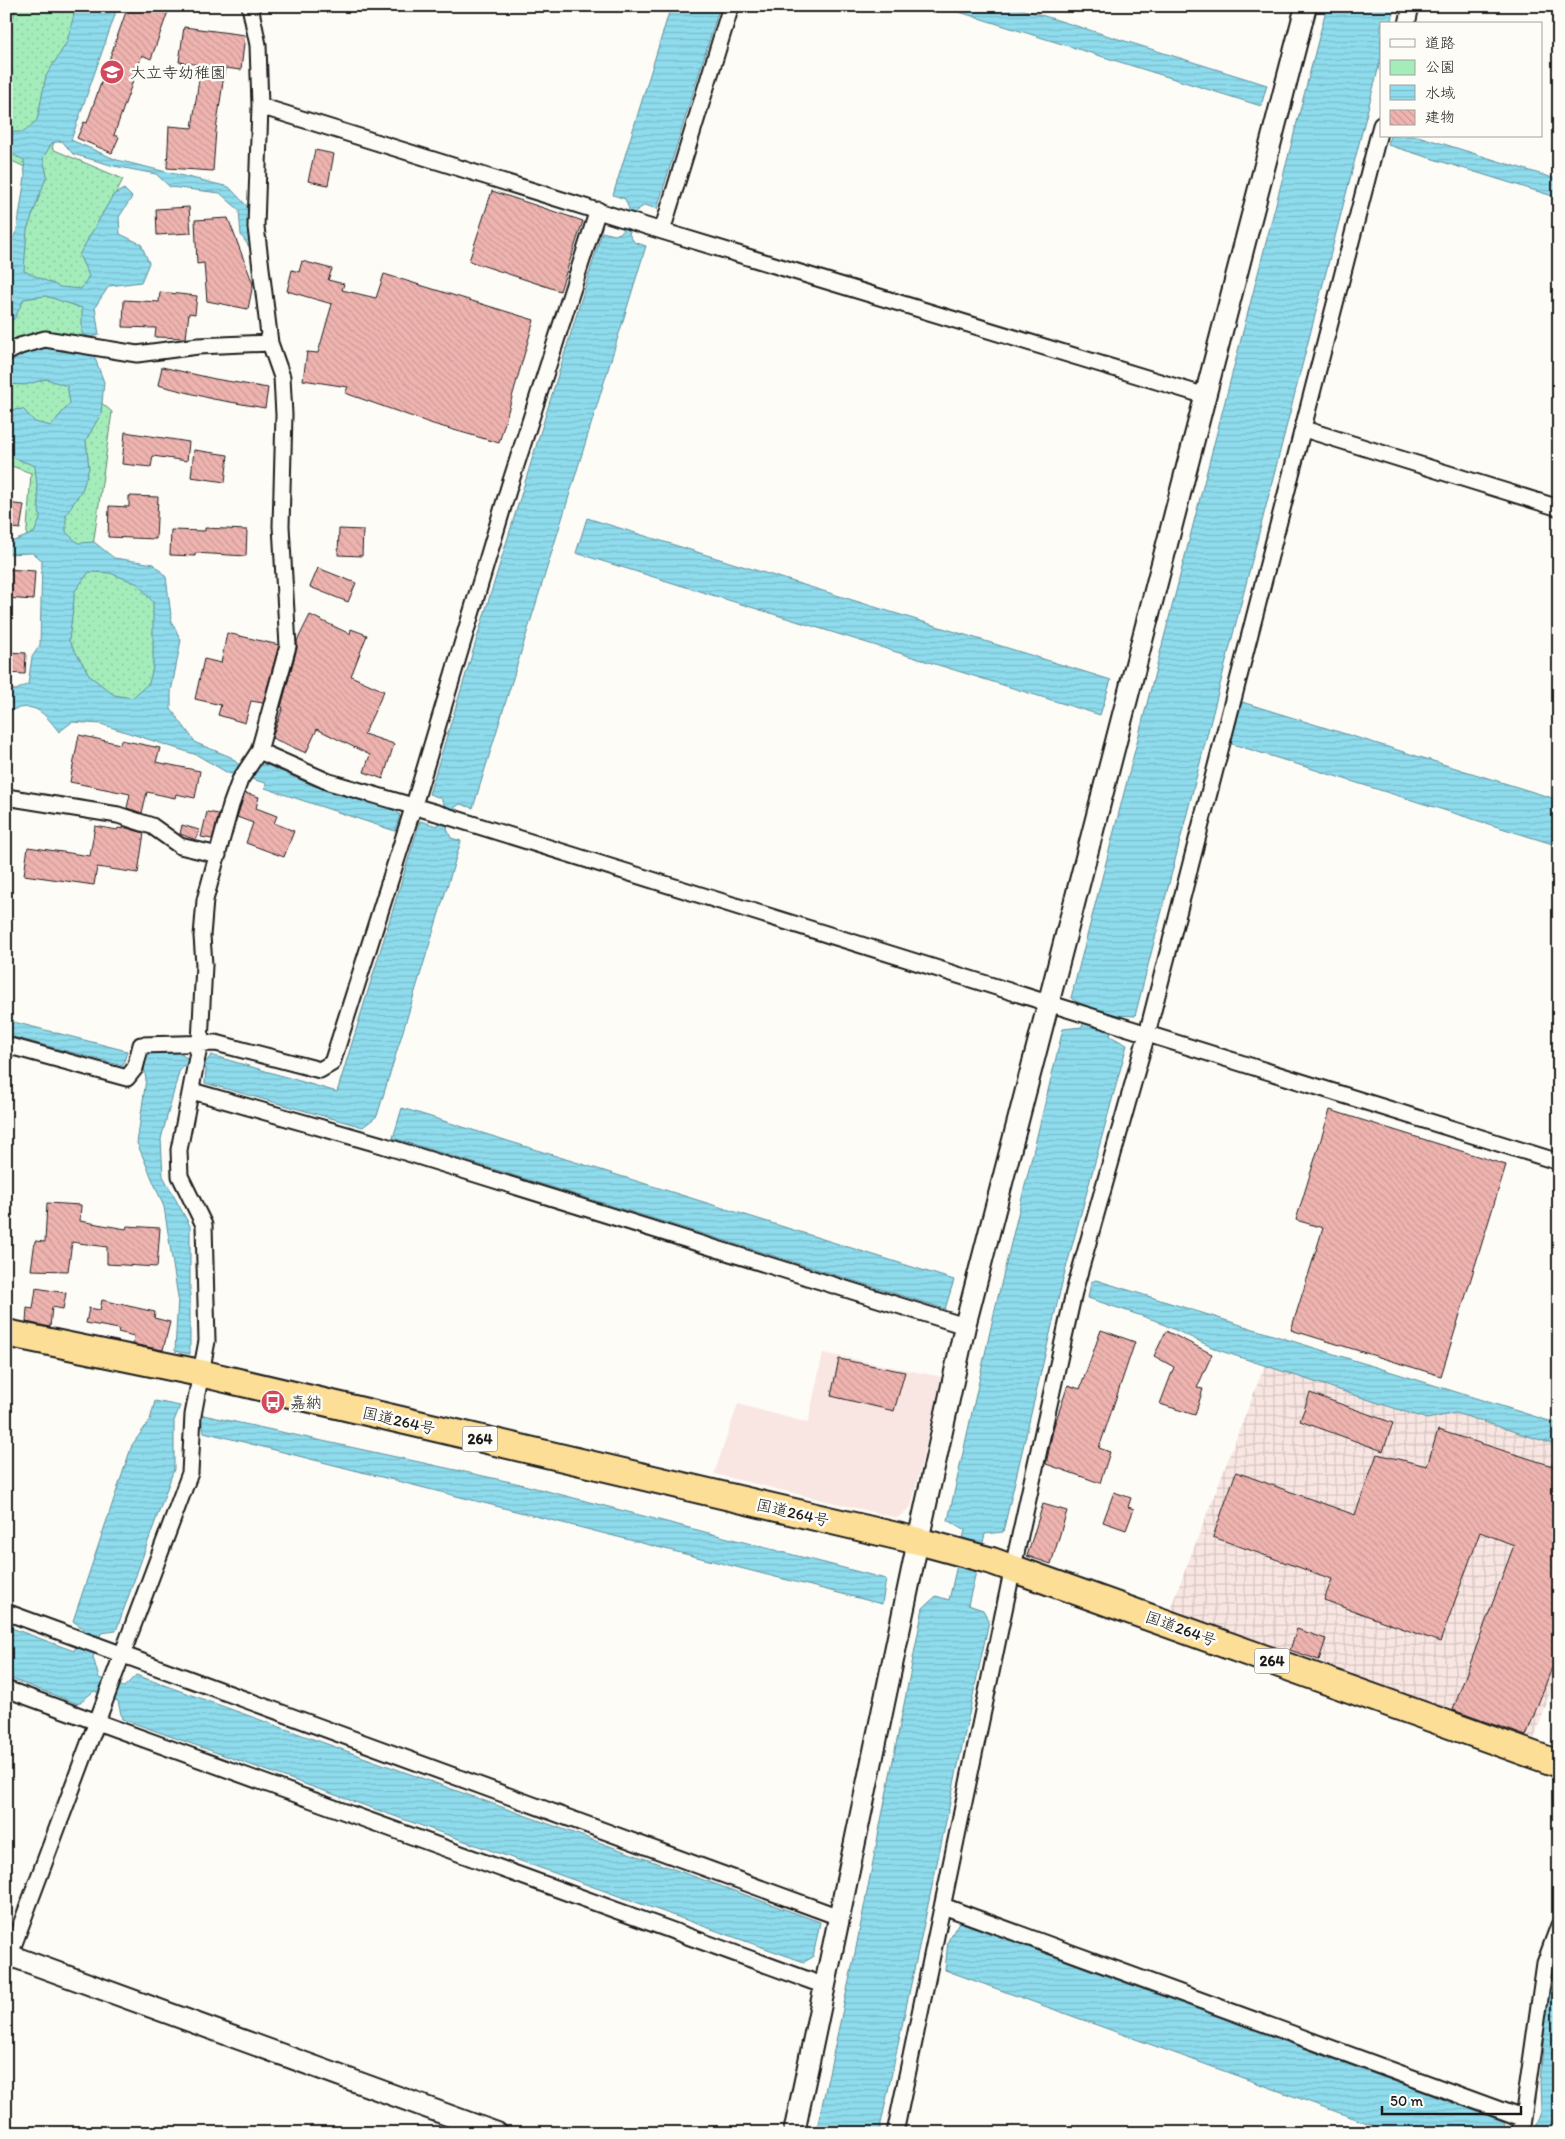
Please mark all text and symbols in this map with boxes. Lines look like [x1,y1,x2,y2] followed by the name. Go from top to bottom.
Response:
[1380,22,1542,138] legend
[1425,34,1455,52] text: 道路
[1425,58,1455,76] text: 公園
[99,59,125,85] school or university icon: 大立寺幼稚園
[130,63,226,82] place label: 大立寺幼稚園
[1425,84,1455,102] text: 水域
[1425,108,1455,126] text: 建物
[260,1389,286,1415] bus stop icon: 嘉納
[290,1393,322,1412] place label: 嘉納
[360,1403,437,1438] street label: 国道264号
[462,1426,498,1452] road number: 264
[754,1495,831,1530] street label: 国道264号
[1143,1607,1219,1650] street label: 国道264号
[1254,1648,1290,1674] road number: 264
[1382,2084,1521,2116] scale bar
[1390,2092,1423,2110] text: 50 m

